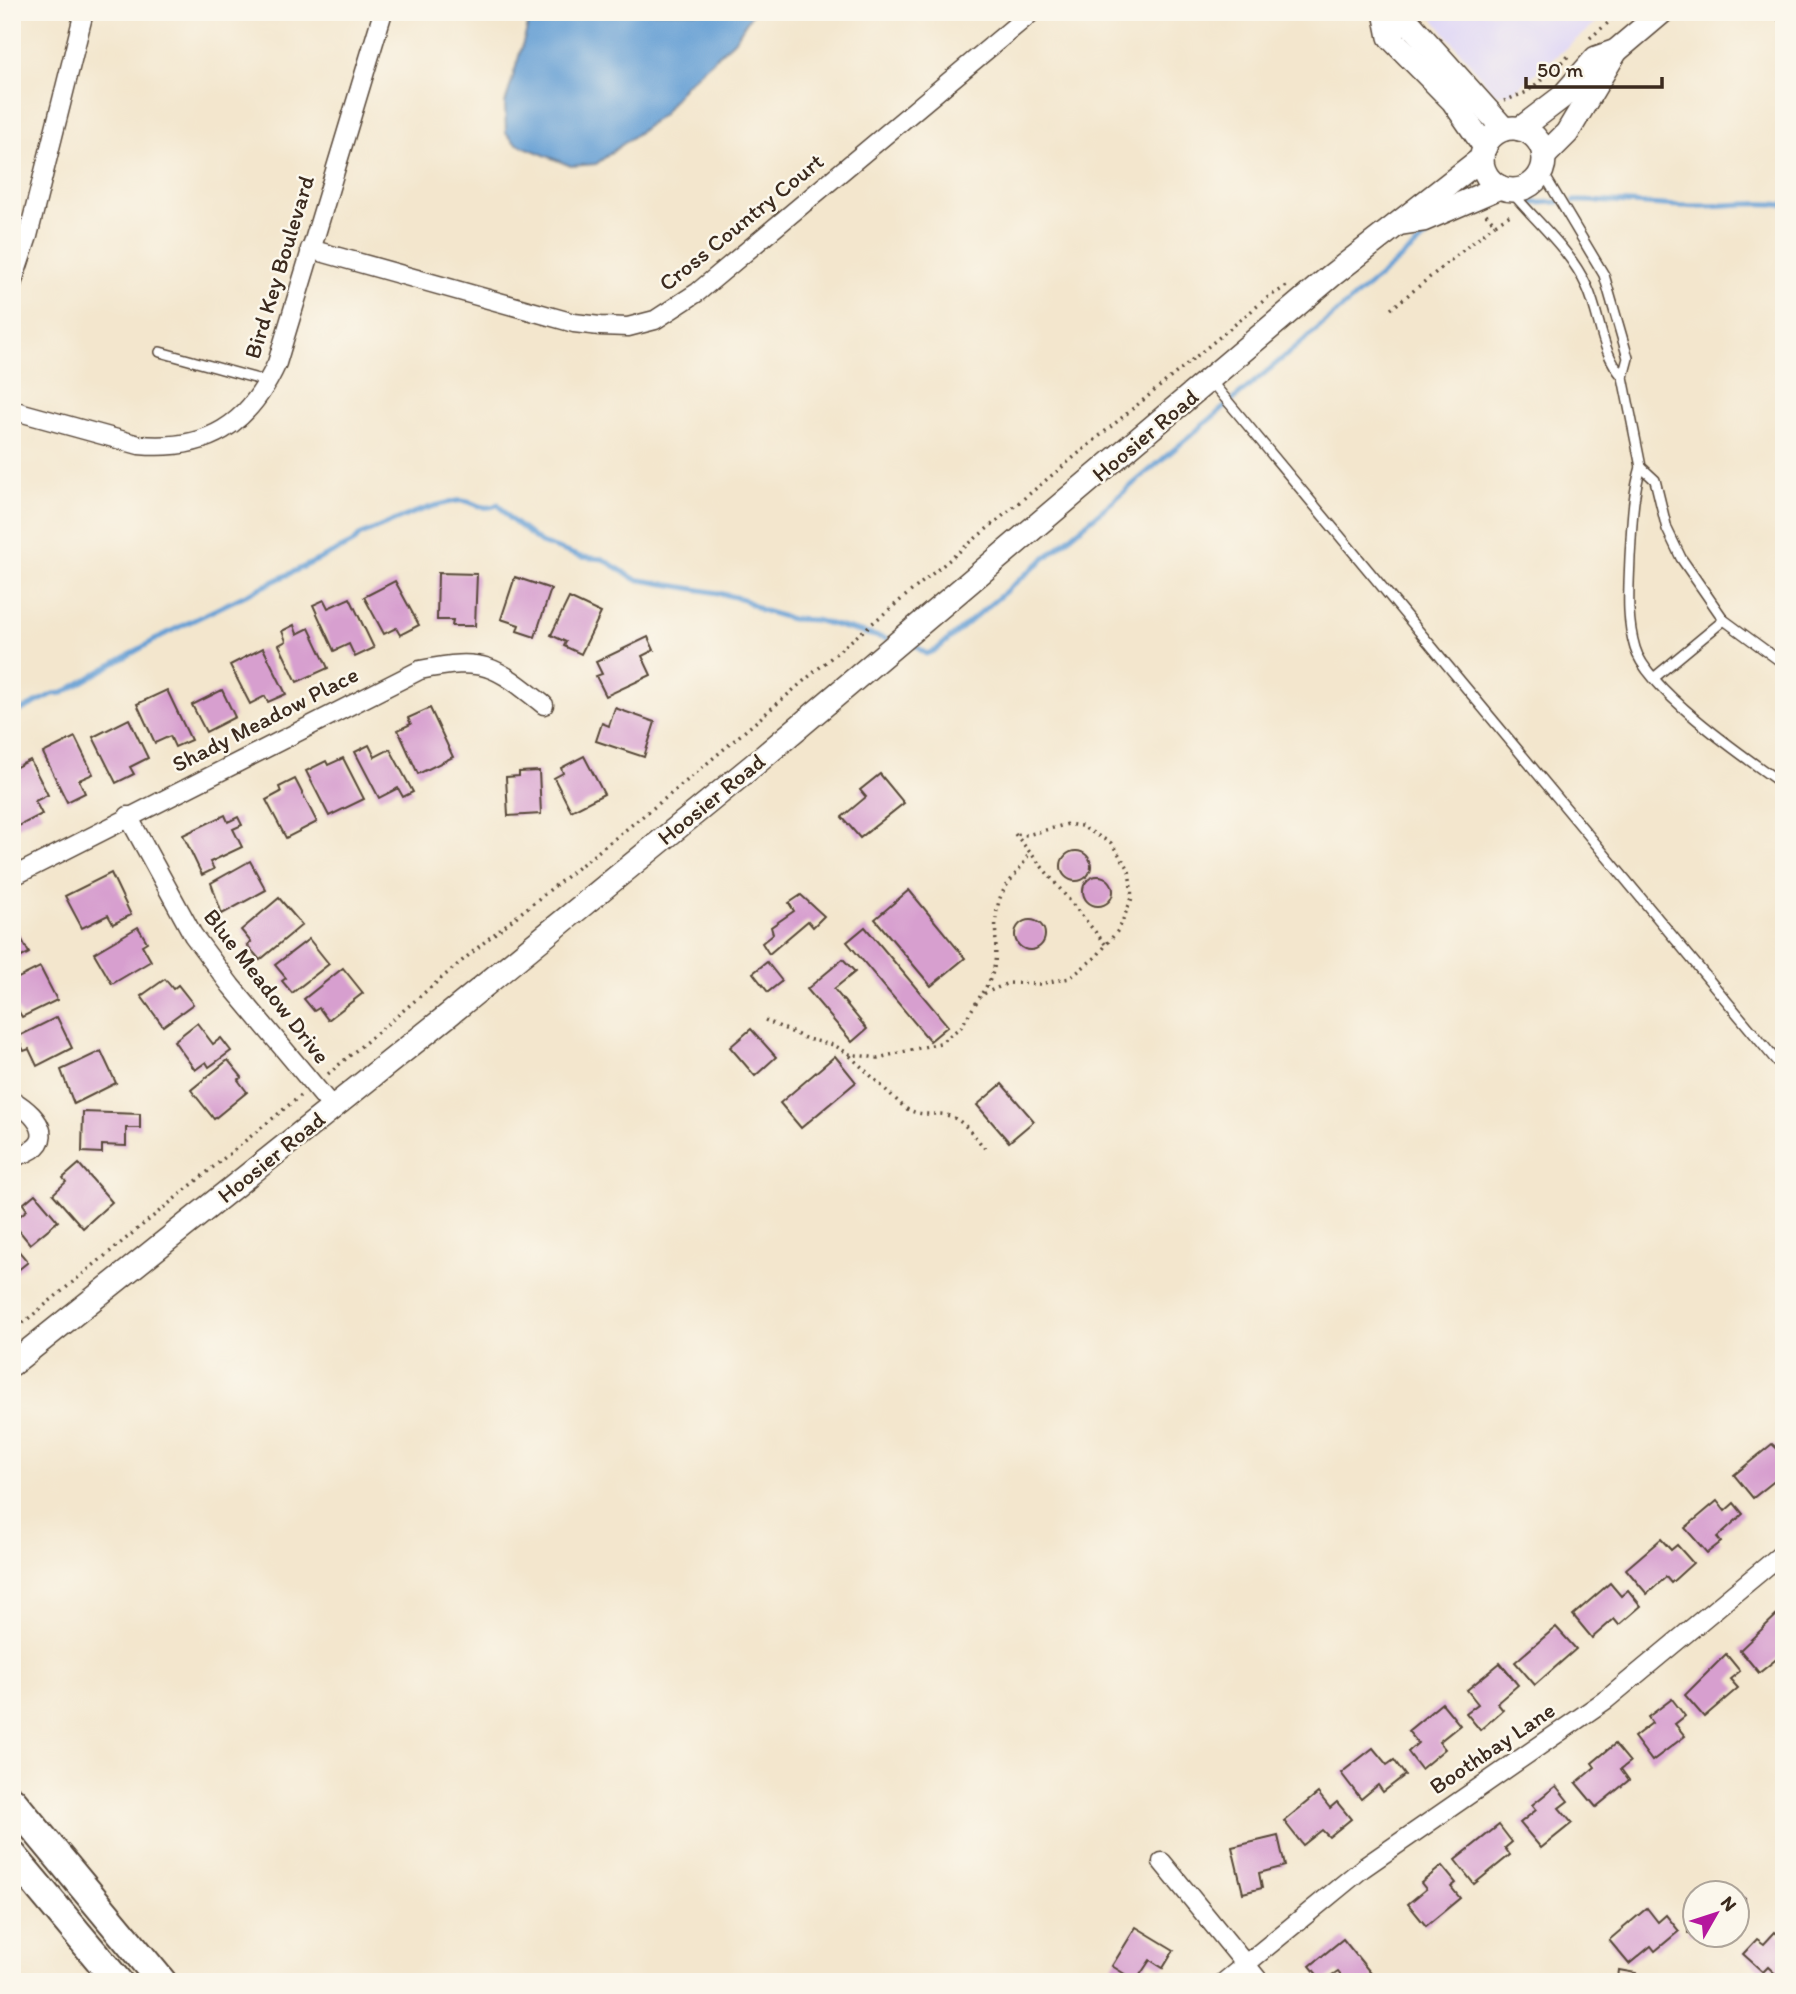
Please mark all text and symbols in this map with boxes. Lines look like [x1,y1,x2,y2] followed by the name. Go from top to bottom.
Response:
[1526,46,1663,90] scale bar
[1537,57,1584,82] text: 50 m
[653,147,829,297] street label: Cross Country Court
[238,172,320,362] street label: Bird Key Boulevard
[1086,382,1204,488] street label: Hoosier Road
[167,660,363,778] street label: Shady Meadow Place
[652,747,771,851] street label: Hoosier Road
[198,903,336,1069] street label: Blue Meadow Drive
[212,1105,331,1209] street label: Hoosier Road
[1424,1696,1560,1800] street label: Boothbay Lane
[1680,1878,1750,1948] north arrow
[1716,1891,1742,1916] text: N

